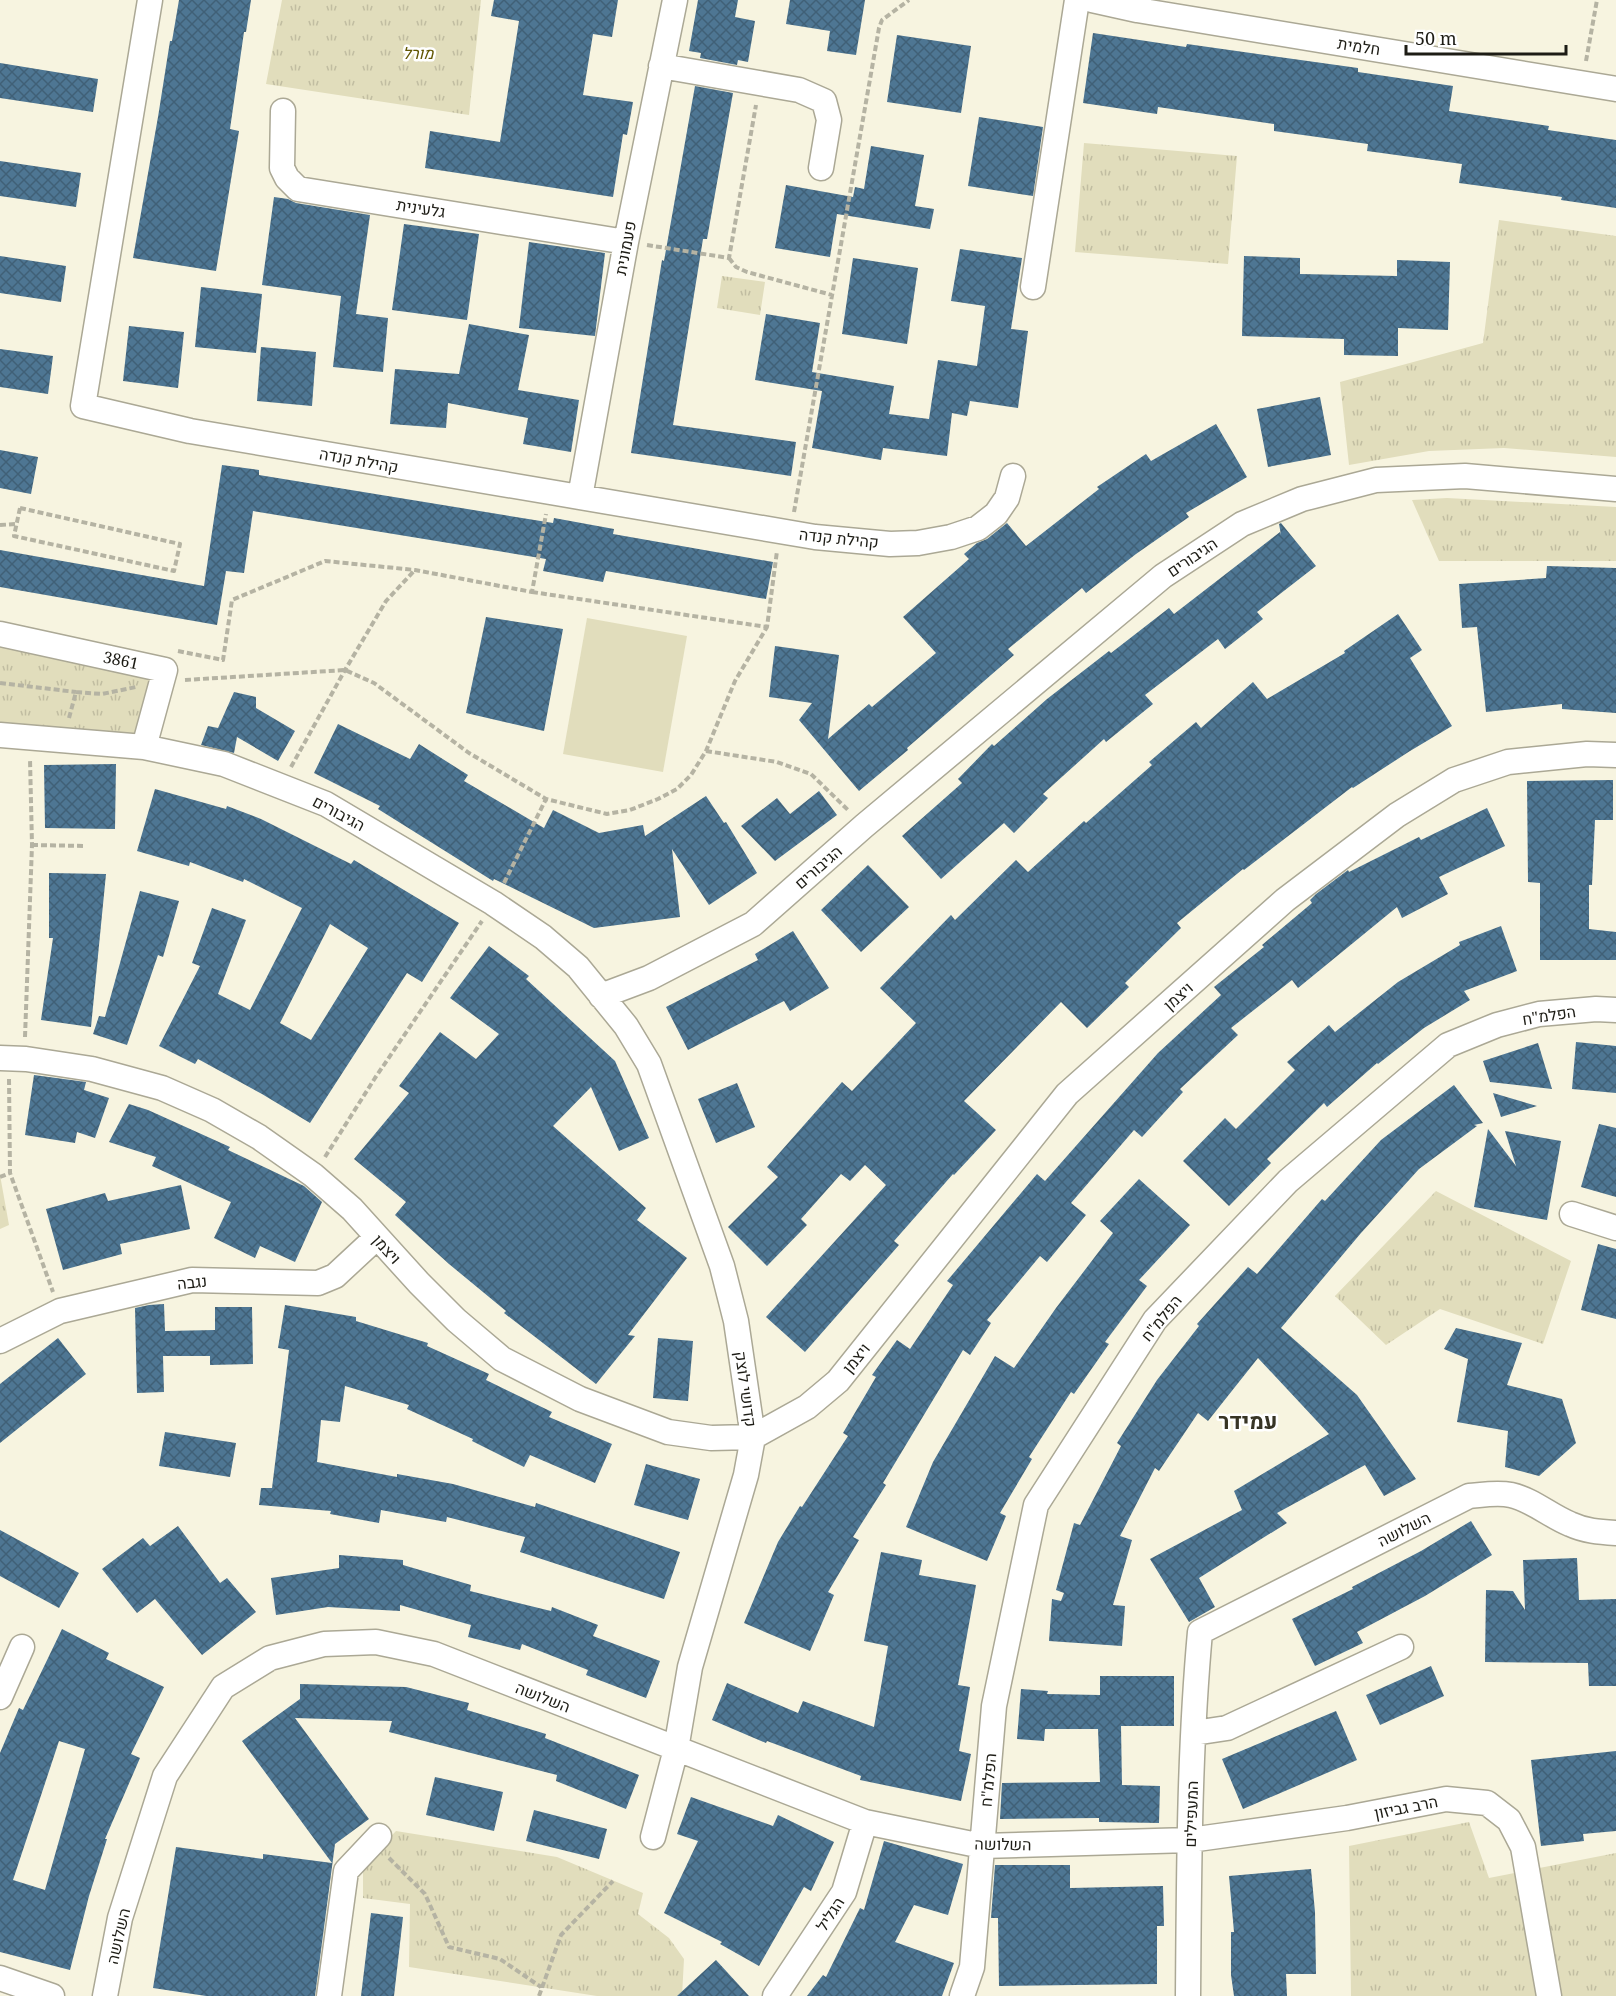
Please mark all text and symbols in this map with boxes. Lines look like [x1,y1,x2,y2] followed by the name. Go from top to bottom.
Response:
[1406,18,1566,56] scale bar
[1415,26,1457,50] text: 50 m
[1336,32,1382,60] street label: חלמית
[403,42,434,64] park label: מורל
[395,193,447,223] street label: גלעינית
[609,219,641,277] street label: פעמונית
[318,442,400,478] street label: קהילת קנדה
[798,523,880,553] street label: קהילת קנדה
[1162,532,1222,582] street label: הגיבורים
[101,646,141,674] street label: 3861
[309,790,369,836] street label: הגיבורים
[789,840,847,894] street label: הגיבורים
[1158,977,1198,1015] street label: ויצמן
[1521,1000,1577,1030] street label: הפלמ"ח
[368,1229,406,1269] street label: ויצמן
[176,1270,208,1294] street label: נגבה
[1135,1290,1187,1346] street label: הפלמ"ח
[837,1338,875,1378] street label: ויצמן
[730,1350,762,1428] street label: קדושי לוצק
[1218,1405,1278,1435] district label: עמידר
[1374,1506,1434,1552] street label: השלושה
[512,1676,574,1718] street label: השלושה
[975,1752,1001,1808] street label: הפלמ"ח
[1179,1780,1203,1848] street label: המעפילים
[1372,1790,1440,1824] street label: הרב גביזון
[974,1833,1032,1855] street label: השלושה
[811,1893,849,1935] street label: הגליל
[101,1906,135,1966] street label: השלושה

